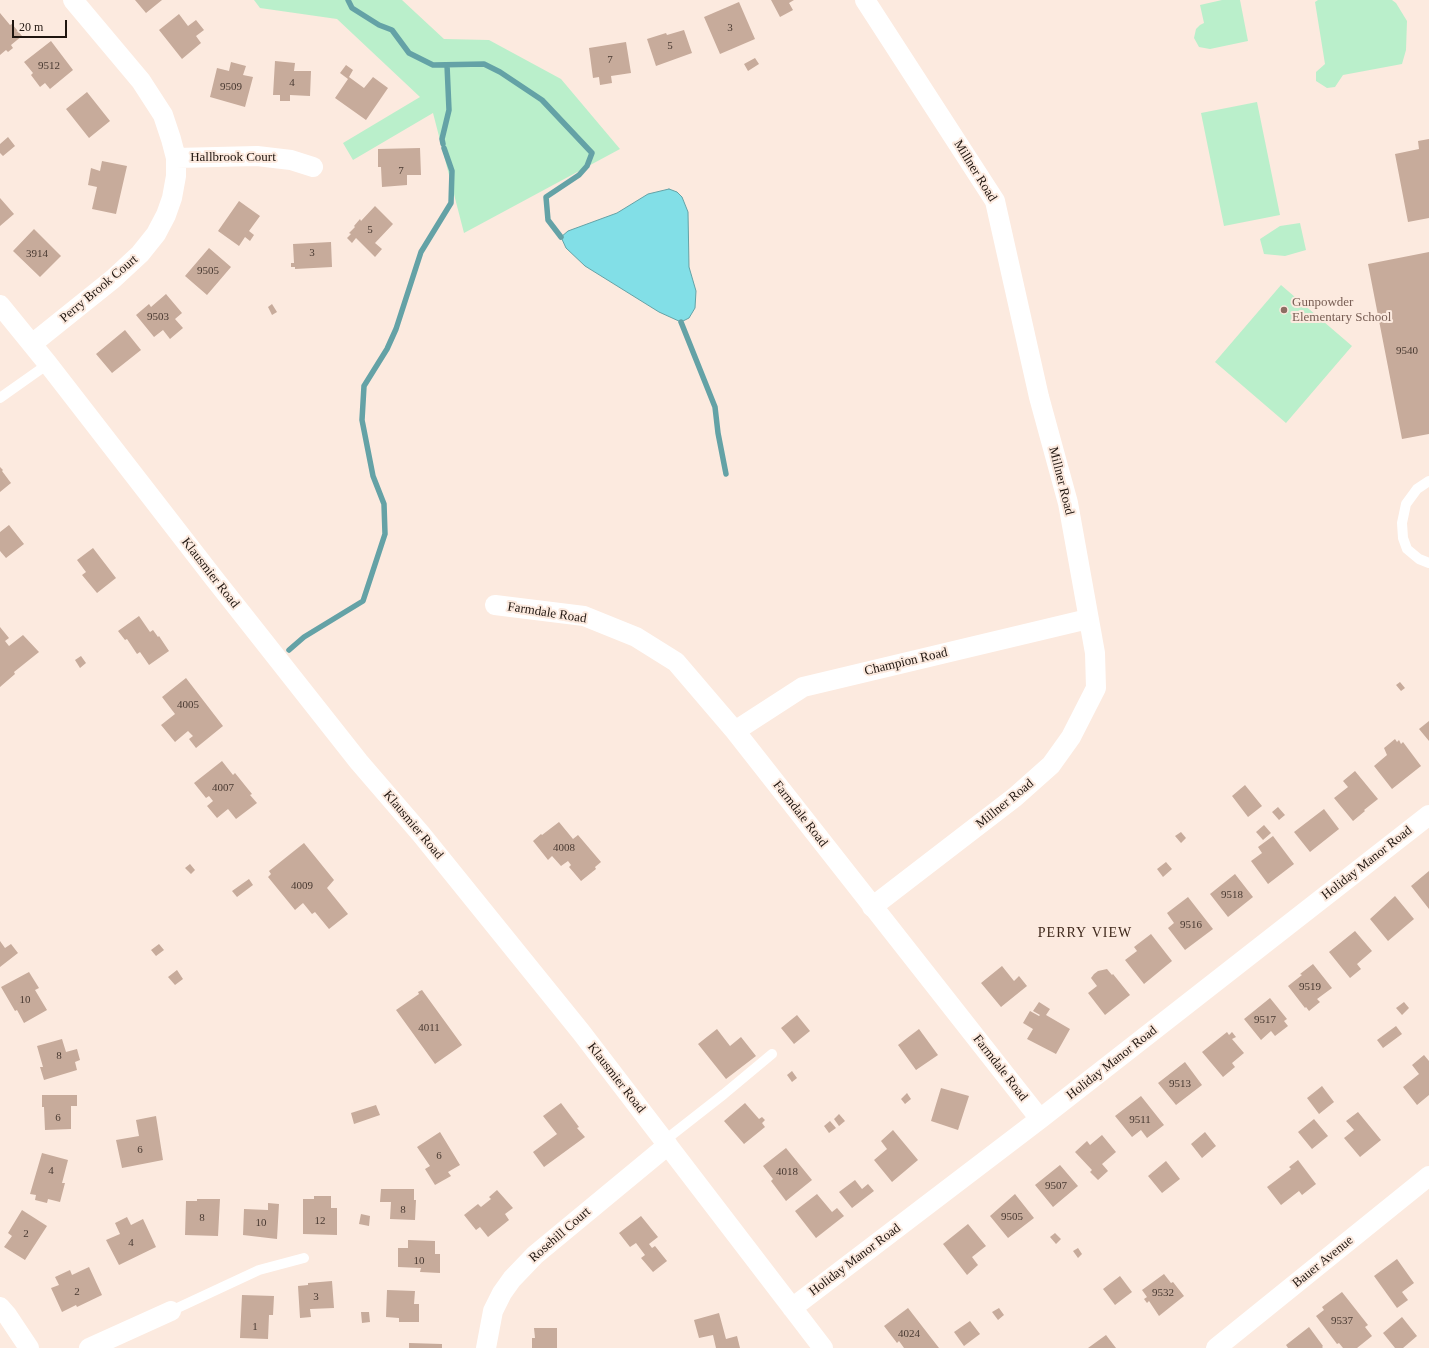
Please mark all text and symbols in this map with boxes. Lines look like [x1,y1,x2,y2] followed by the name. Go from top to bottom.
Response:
[14,12,69,38] scale bar
[19,20,43,34] text: 20 m
[727,21,733,35] house number: 3
[667,39,673,53] house number: 5
[607,53,613,67] house number: 7
[38,59,60,73] house number: 9512
[289,76,295,90] house number: 4
[220,80,242,94] house number: 9509
[950,137,1000,205] street label: Millner Road
[190,150,276,166] street label: Hallbrook Court
[398,164,404,178] house number: 7
[367,223,373,237] house number: 5
[309,246,315,260] house number: 3
[26,247,48,261] house number: 3914
[57,252,141,326] street label: Perry Brook Court
[197,264,219,278] house number: 9505
[1292,295,1391,326] place label: Gunpowder Elementary School
[1279,305,1289,315] marker: Gunpowder Elementary School
[147,310,169,324] house number: 9503
[1396,344,1418,358] house number: 9540
[1045,445,1077,517] street label: Millner Road
[178,535,242,611] street label: Klausmier Road
[506,599,588,627] street label: Farmdale Road
[863,645,949,679] street label: Champion Road
[177,698,199,712] house number: 4005
[973,776,1037,832] street label: Millner Road
[769,778,831,850] street label: Farmdale Road
[212,781,234,795] house number: 4007
[380,787,446,863] street label: Klausmier Road
[1319,823,1415,903] street label: Holiday Manor Road
[553,841,575,855] house number: 4008
[291,879,313,893] house number: 4009
[1221,888,1243,902] house number: 9518
[1180,918,1202,932] house number: 9516
[1038,925,1132,941] district label: PERRY VIEW
[1299,980,1321,994] house number: 9519
[20,993,30,1007] house number: 10
[1254,1013,1276,1027] house number: 9517
[418,1021,440,1035] house number: 4011
[1064,1023,1160,1103] street label: Holiday Manor Road
[969,1032,1031,1104] street label: Farmdale Road
[584,1040,648,1116] street label: Klausmier Road
[56,1049,62,1063] house number: 8
[1169,1077,1191,1091] house number: 9513
[55,1111,61,1125] house number: 6
[1129,1113,1151,1127] house number: 9511
[137,1143,143,1157] house number: 6
[436,1149,442,1163] house number: 6
[48,1164,54,1178] house number: 4
[776,1165,798,1179] house number: 4018
[1045,1179,1067,1193] house number: 9507
[400,1203,406,1217] house number: 8
[526,1204,594,1266] street label: Rosehill Court
[1001,1210,1023,1224] house number: 9505
[199,1211,205,1225] house number: 8
[314,1214,326,1228] house number: 12
[256,1216,266,1230] house number: 10
[806,1221,904,1299] street label: Holiday Manor Road
[23,1227,29,1241] house number: 2
[1289,1233,1357,1291] street label: Bauer Avenue
[128,1236,134,1250] house number: 4
[414,1254,424,1268] house number: 10
[74,1285,80,1299] house number: 2
[1152,1286,1174,1300] house number: 9532
[313,1290,319,1304] house number: 3
[1331,1314,1353,1328] house number: 9537
[252,1320,258,1334] house number: 1
[898,1327,920,1341] house number: 4024

